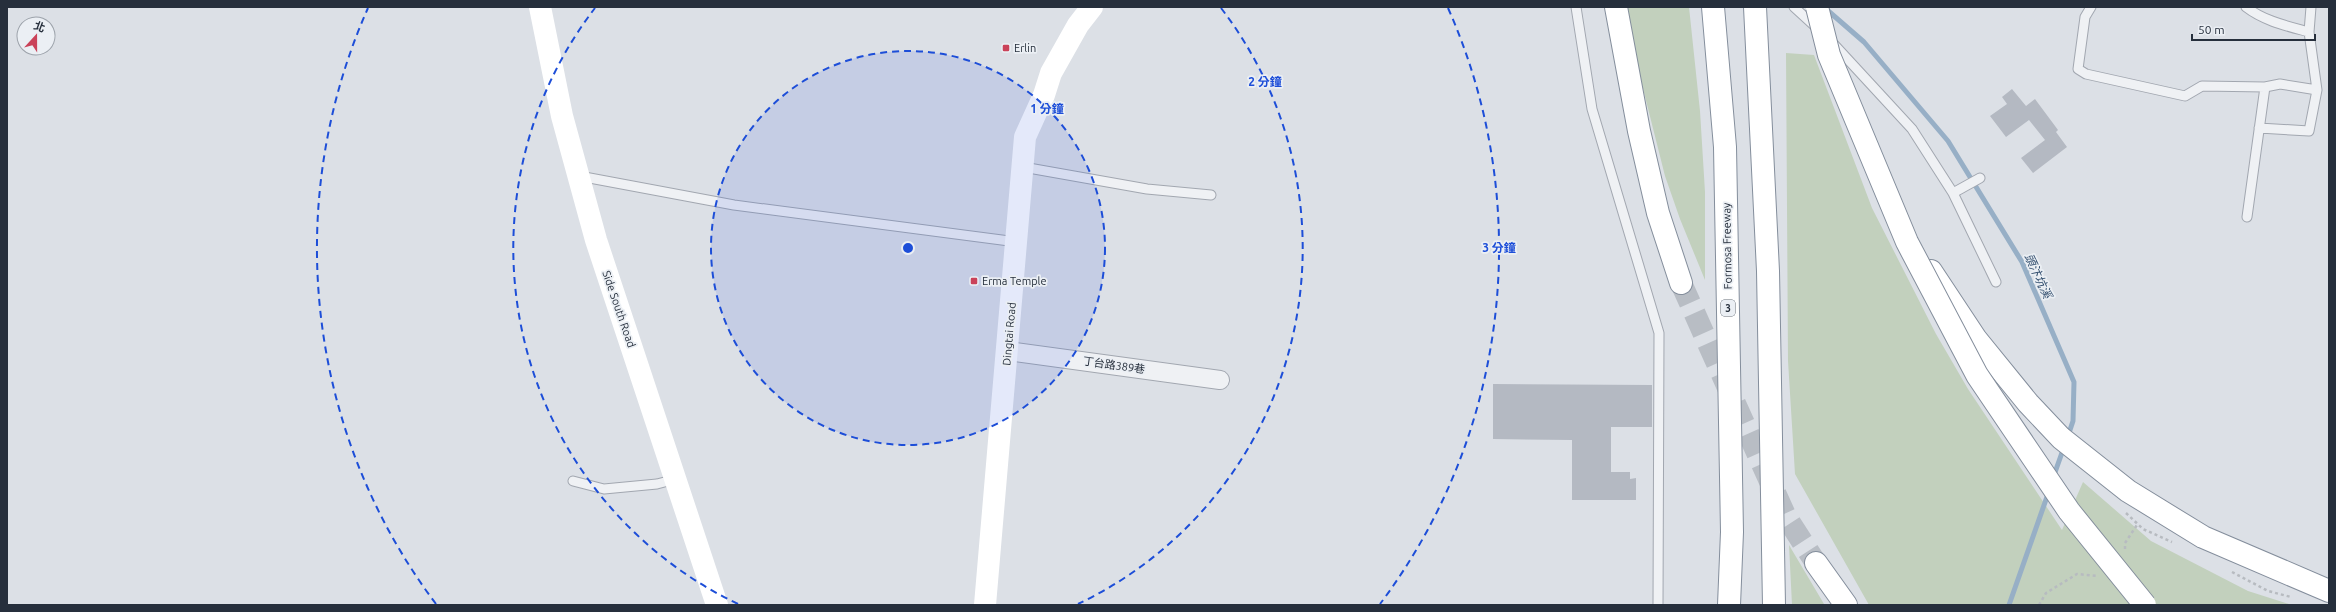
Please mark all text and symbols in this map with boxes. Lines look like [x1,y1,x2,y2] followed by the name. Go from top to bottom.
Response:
[16,16,56,56] north arrow
[2192,16,2315,42] scale bar
[32,19,47,34] text: 北
[2198,23,2225,36] text: 50 m
[1014,42,1036,54] place label: Erlin
[1001,43,1011,53] marker: Erlin
[1248,75,1282,88] text: 2 分鐘
[1030,102,1064,115] text: 1 分鐘
[1720,202,1734,289] street label: Formosa Freeway
[901,241,915,255] centre of rings
[1482,241,1516,254] text: 3 分鐘
[2022,251,2055,302] water label: 頭汴坑溪
[600,269,638,349] street label: Side South Road
[982,275,1047,287] place label: Erma Temple
[969,276,979,286] marker: Erma Temple
[1721,300,1735,316] road number: 3
[1000,302,1018,366] street label: Dingtai Road
[1082,355,1146,375] street label: 丁台路389巷

